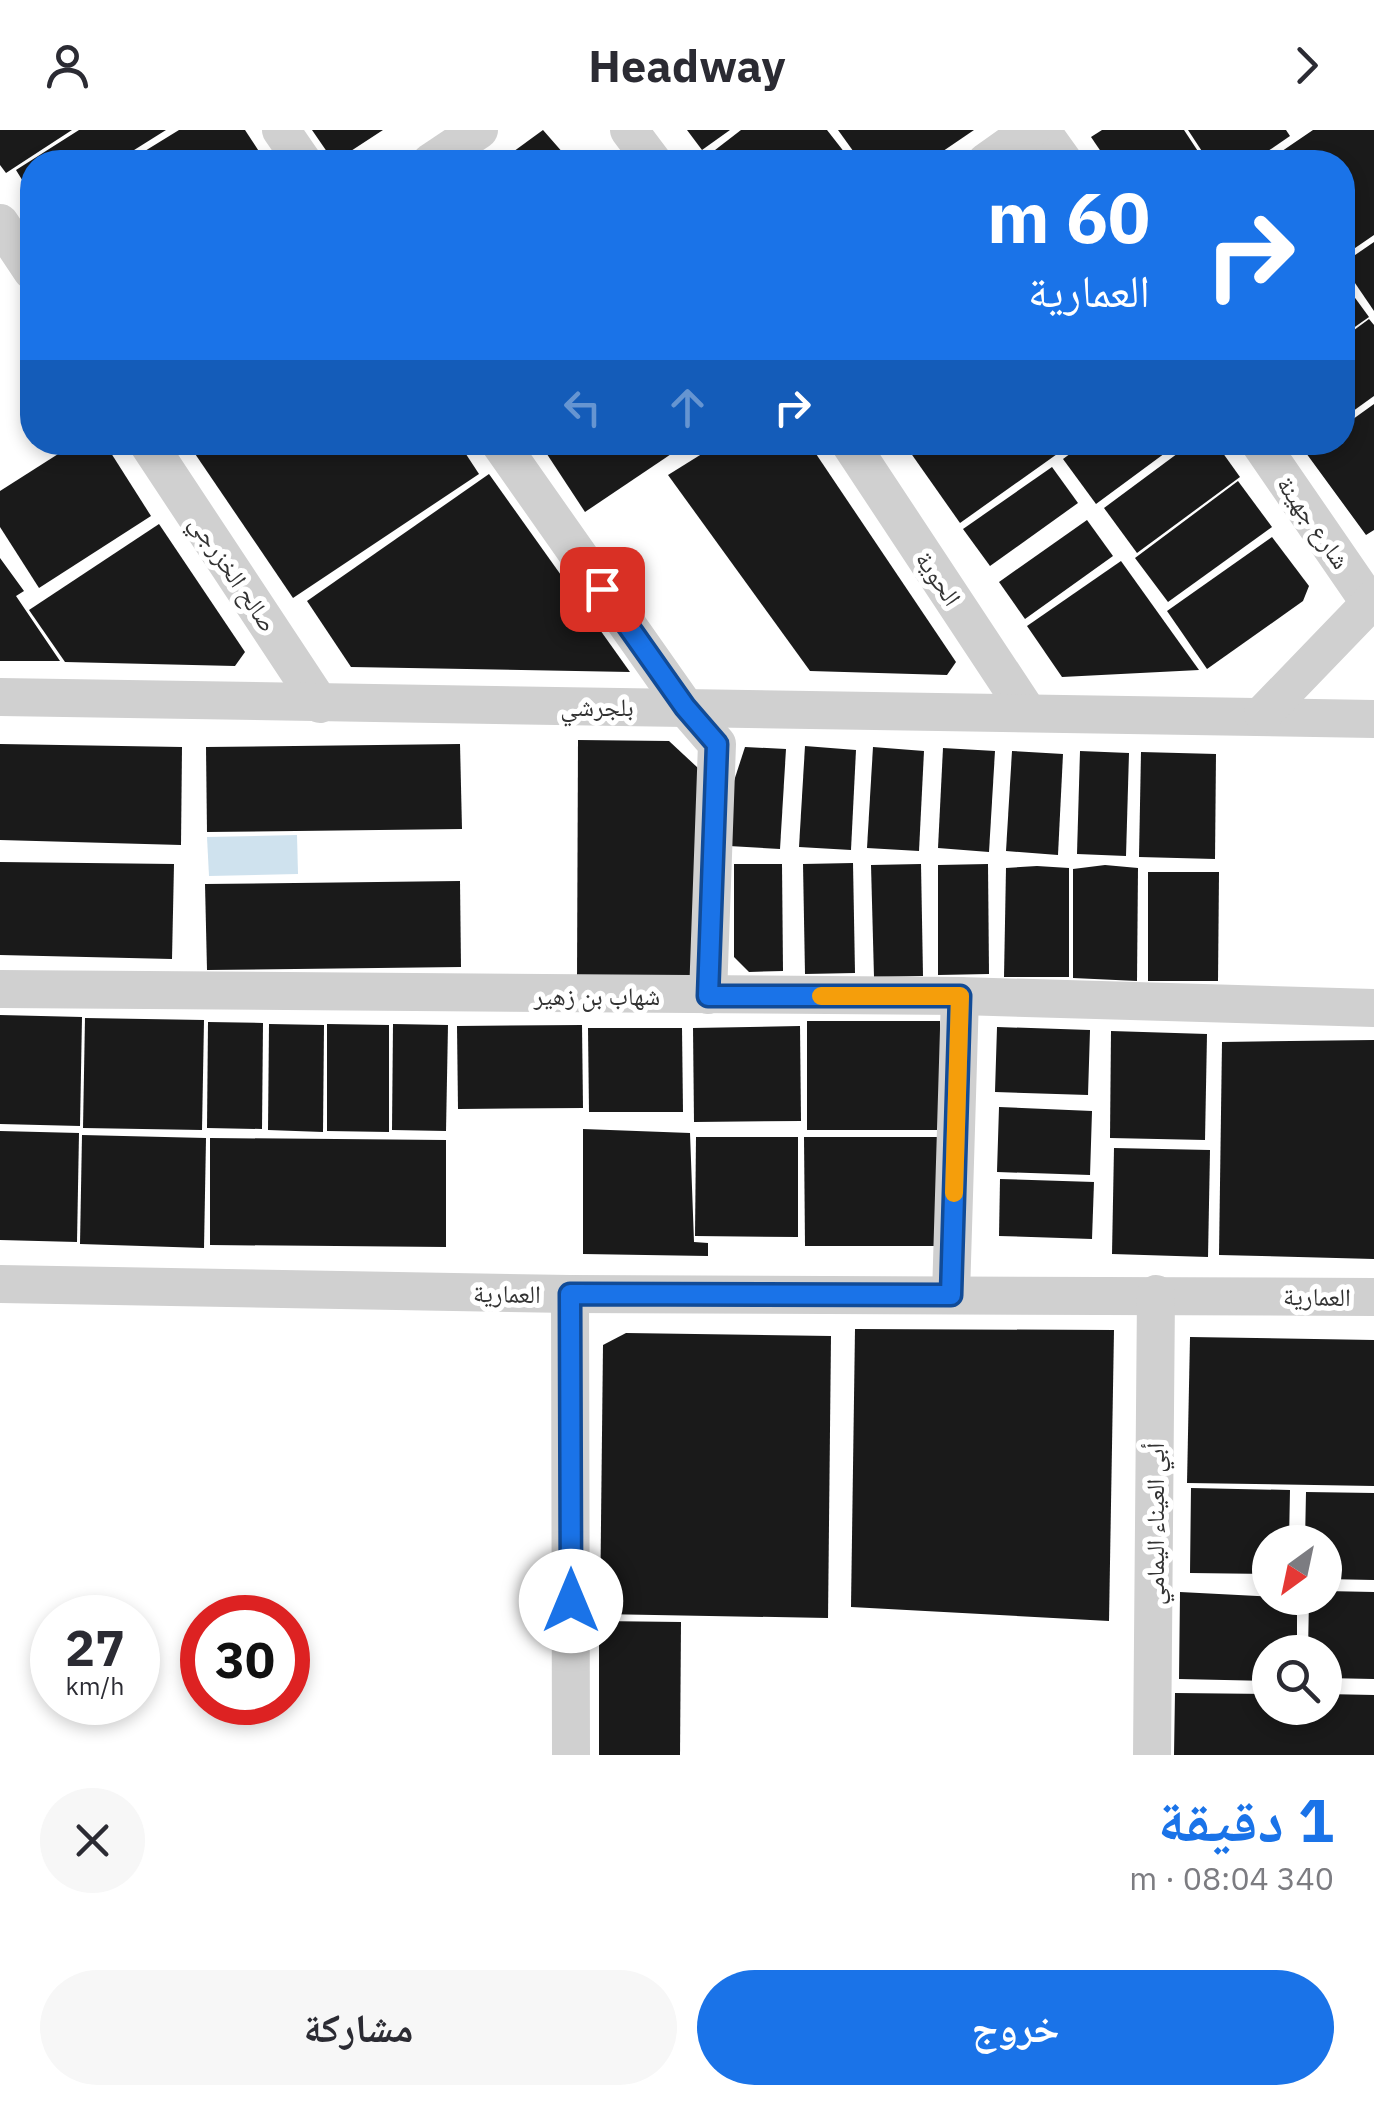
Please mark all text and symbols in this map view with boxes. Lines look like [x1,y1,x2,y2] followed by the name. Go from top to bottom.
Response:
[588,36,786,94] text: Headway
[40,38,95,93] icon: person
[1279,38,1334,93] icon: forward
[987,171,1150,262] text: 60 m
[1185,190,1315,320] icon: right
[1028,261,1150,319] text: العمارية
[555,380,610,435] icon: left
[660,380,715,435] icon: ahead
[765,380,820,435] icon: right
[1270,469,1358,575] street label: شارع جهينة
[179,508,285,640] street label: صالح الخزرجي
[909,544,969,612] street label: الحوية
[560,547,645,632] pin
[575,562,630,617] icon: arrive
[560,690,634,727] street label: بلجرشي
[533,979,660,1012] street label: شهاب بن زهير
[473,1276,541,1310] street label: العمارية
[1283,1279,1351,1313] street label: العمارية
[1138,1443,1175,1605] street label: أبي العيناء اليمامي
[1252,1525,1342,1615] north arrow
[1252,1525,1342,1725] map controls
[519,1549,623,1653] position arrow
[180,1595,310,1725] speed limit sign: 30
[65,1615,125,1680] text: 27
[1252,1635,1342,1725] button: search
[66,1669,124,1702] text: km/h
[1158,1780,1334,1859] text: 1 دقيقة
[40,1788,145,1893] button: close
[1129,1857,1334,1899] text: 340 m · 08:04
[40,1970,677,2085] button: مشاركة
[697,1970,1334,2085] button: خروج

